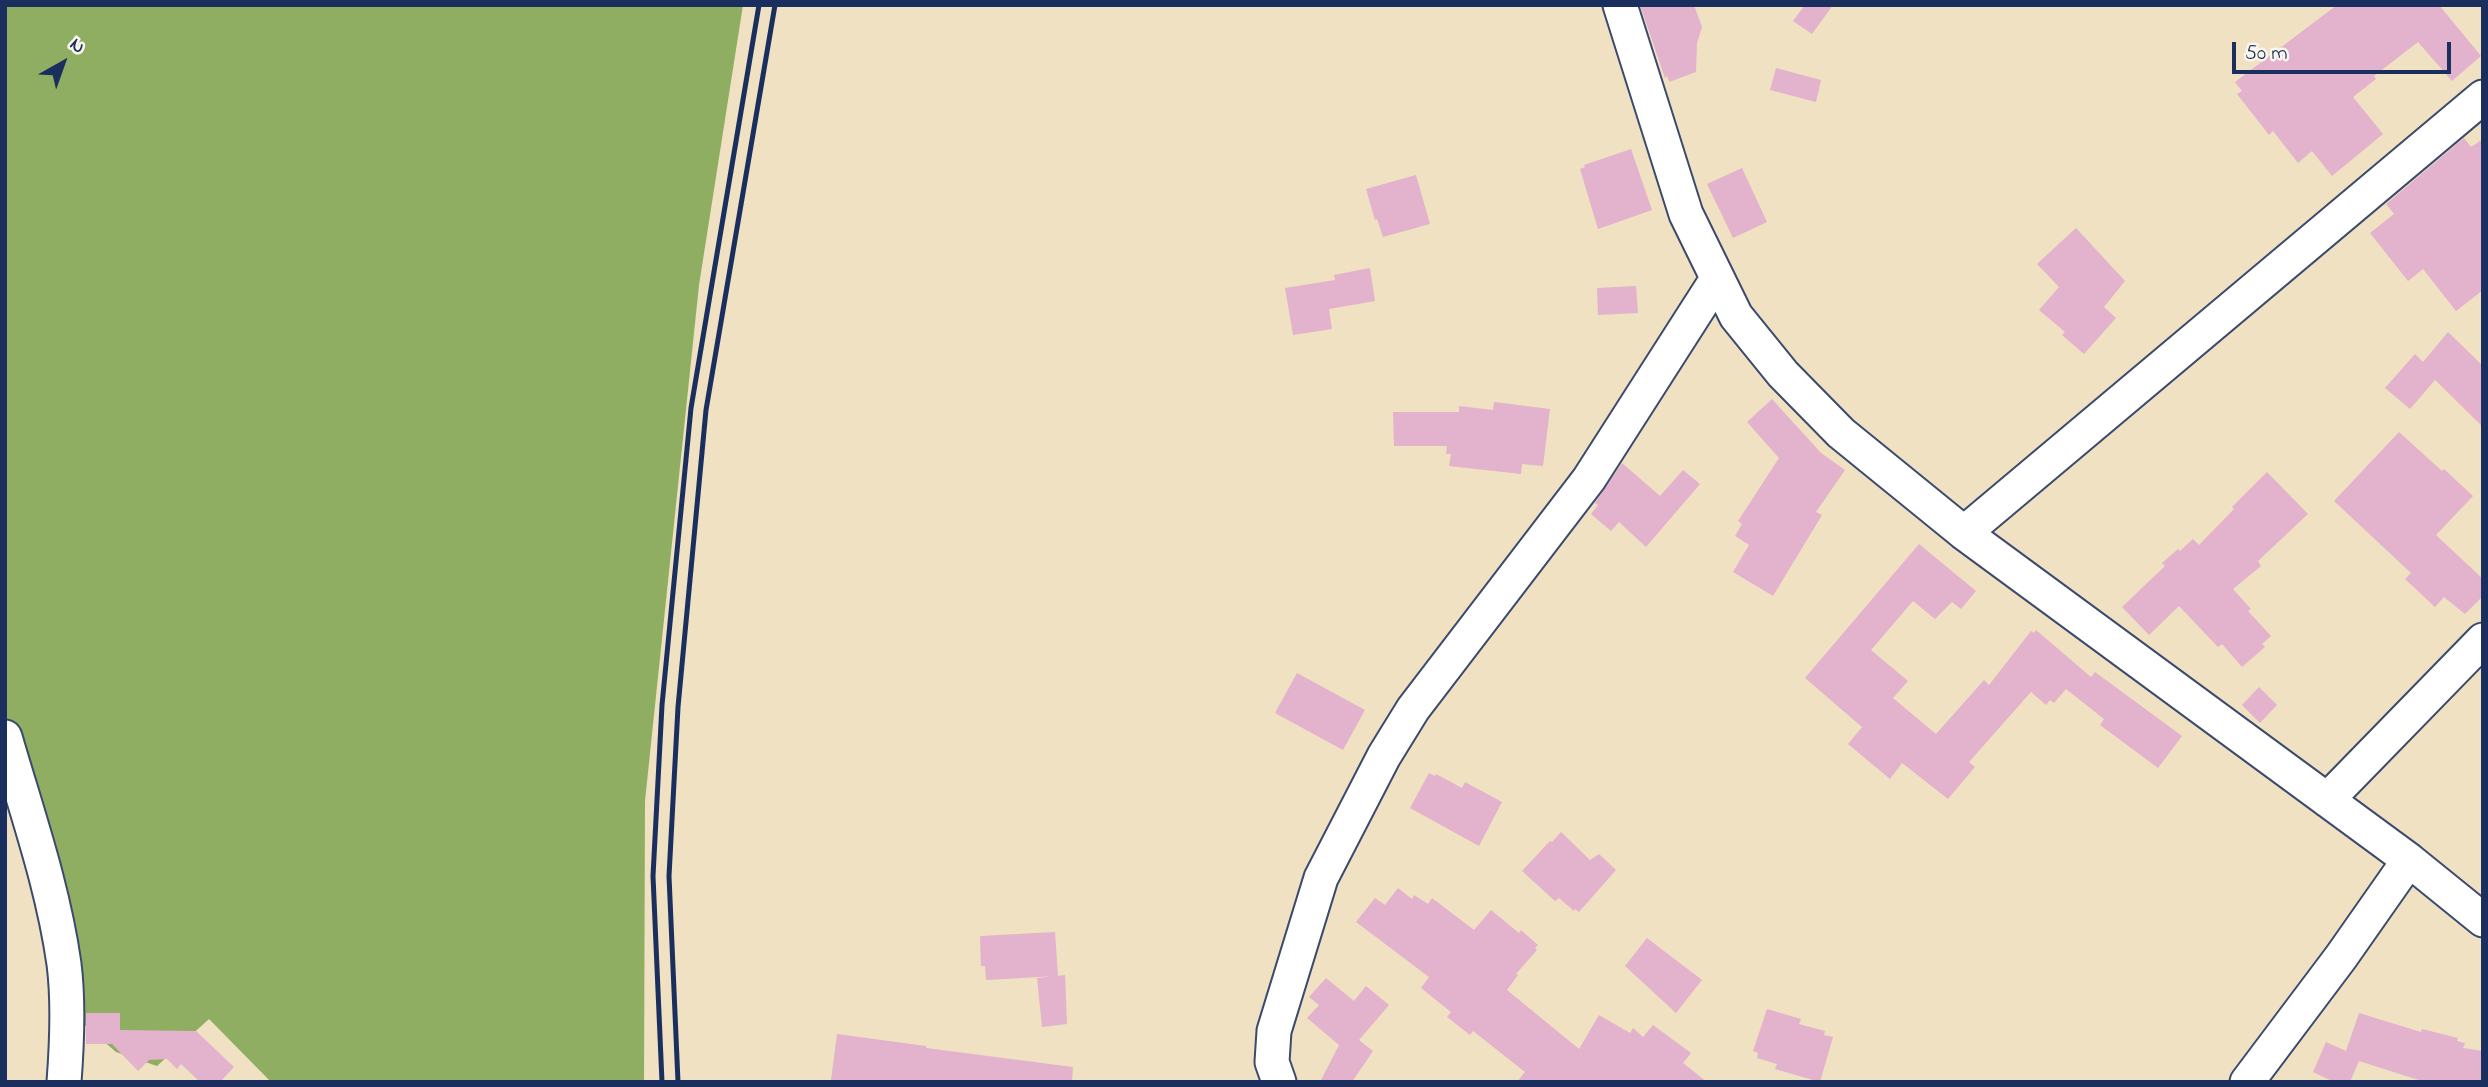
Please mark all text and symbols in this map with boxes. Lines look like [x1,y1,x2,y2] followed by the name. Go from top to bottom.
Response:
[28,28,98,98] north arrow
[2236,28,2455,72] scale bar
[63,32,90,61] text: N
[2245,39,2288,69] text: 50 m

